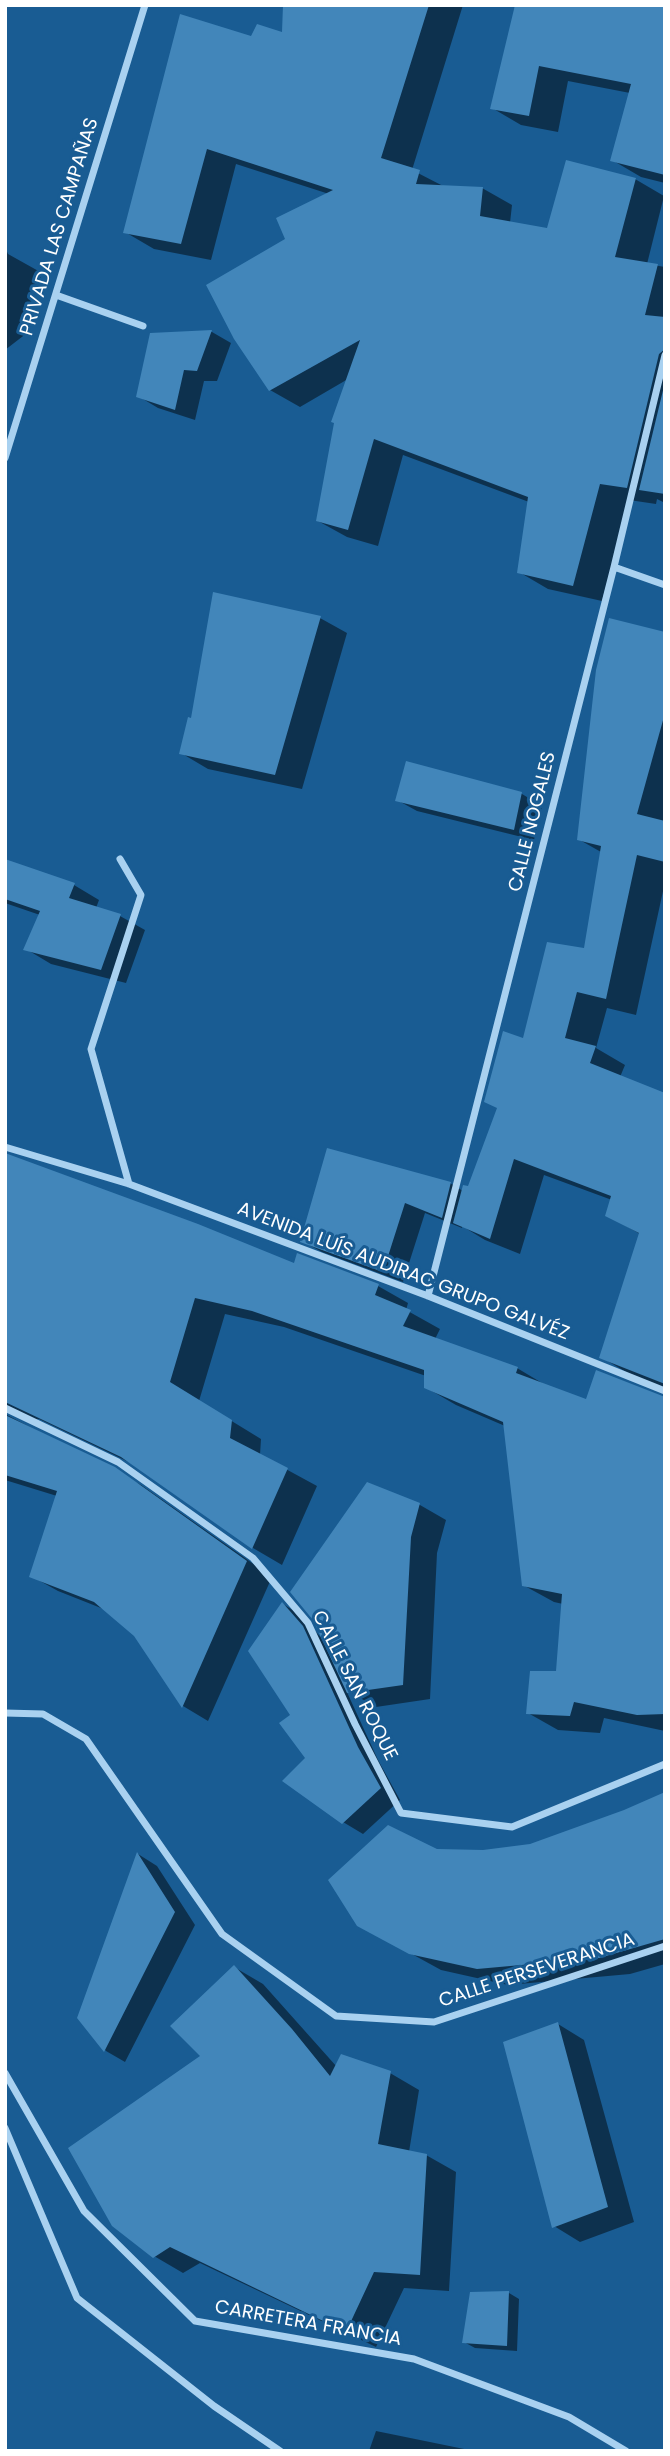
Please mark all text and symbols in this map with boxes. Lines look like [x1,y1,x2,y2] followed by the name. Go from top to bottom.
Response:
[16,115,104,339] street label: PRIVADA LAS CAMPAÑAS
[505,750,561,894] street label: CALLE NOGALES
[234,1198,572,1346] street label: AVENIDA LUÍS AUDIRAC GRUPO GALVÉZ
[306,1607,402,1765] street label: CALLE SAN ROQUE
[436,1929,638,2013] street label: CALLE PERSEVERANCIA
[213,2296,403,2352] street label: CARRETERA FRANCIA

